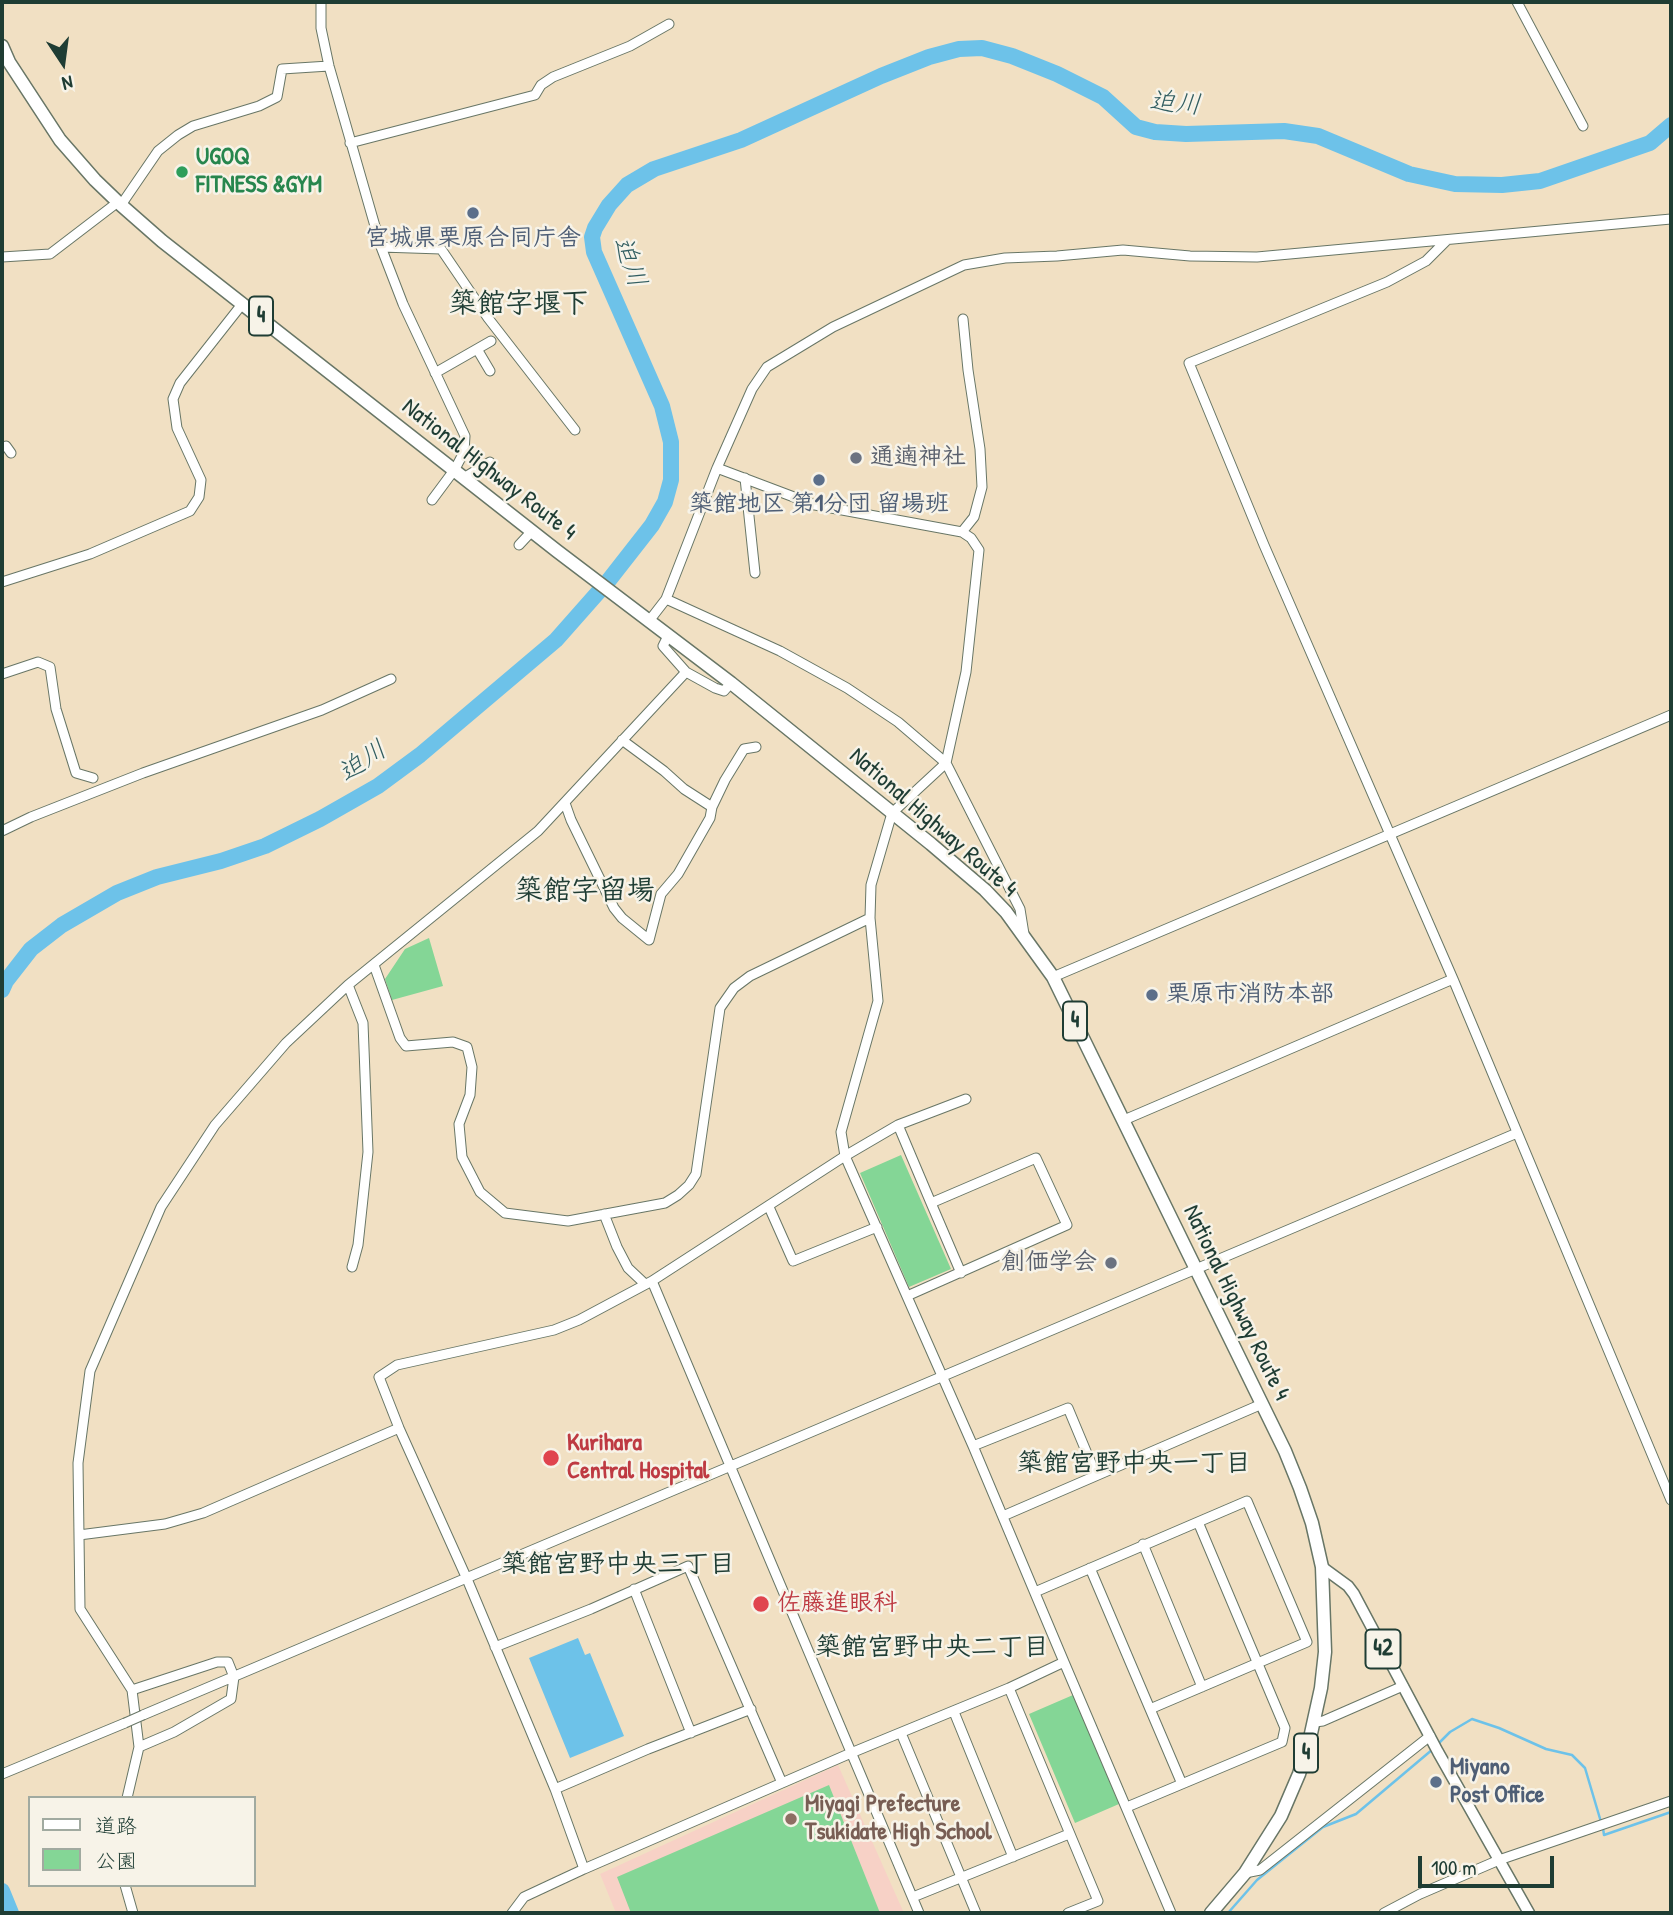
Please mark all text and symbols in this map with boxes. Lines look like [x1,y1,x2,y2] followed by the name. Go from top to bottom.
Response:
[28,28,98,98] north arrow
[60,70,76,97] text: N
[1148,86,1202,122] water label: 迫川
[196,144,322,200] place label: UGOQ FITNESS &GYM
[174,164,190,180] marker: UGOQ FITNESS &GYM
[465,205,481,221] marker: 宮城県栗原合同庁舎
[365,225,581,253] place label: 宮城県栗原合同庁舎
[606,232,652,292] water label: 迫川
[449,288,589,322] district label: 築館字堰下
[249,296,273,336] road number: 4
[396,393,582,547] street label: National Highway Route 4
[870,444,966,472] place label: 通遖神社
[848,450,864,466] marker: 通遖神社
[811,472,827,488] marker: 築館地区 第1分団 留場班
[689,491,949,519] place label: 築館地区 第1分団 留場班
[333,735,393,789] water label: 迫川
[843,742,1023,904] street label: National Highway Route 4
[515,875,655,909] district label: 築館字留場
[1166,981,1334,1009] place label: 栗原市消防本部
[1144,987,1160,1003] marker: 栗原市消防本部
[1063,1002,1087,1040] road number: 4
[1176,1201,1296,1405] street label: National Highway Route 4
[1001,1249,1097,1277] place label: 創価学会
[1103,1255,1119,1271] marker: 創価学会
[567,1430,709,1486] place label: Kurihara Central Hospital
[541,1448,561,1468] marker: Kurihara Central Hospital
[1017,1448,1251,1480] district label: 築館宮野中央一丁目
[501,1549,735,1581] district label: 築館宮野中央三丁目
[777,1590,897,1618] place label: 佐藤進眼科
[751,1594,771,1614] marker: 佐藤進眼科
[1366,1630,1400,1668] road number: 42
[815,1632,1049,1664] district label: 築館宮野中央二丁目
[1294,1734,1318,1772] road number: 4
[1450,1754,1544,1810] place label: Miyano Post Office
[1428,1774,1444,1790] marker: Miyano Post Office
[805,1791,992,1847] place label: Miyagi Prefecture Tsukidate High School
[28,1796,256,1887] legend
[95,1811,137,1840] text: 道路
[783,1811,799,1827] marker: Miyagi Prefecture Tsukidate High School
[1421,1842,1558,1886] scale bar
[95,1846,137,1875] text: 公園
[1431,1853,1477,1882] text: 100 m

